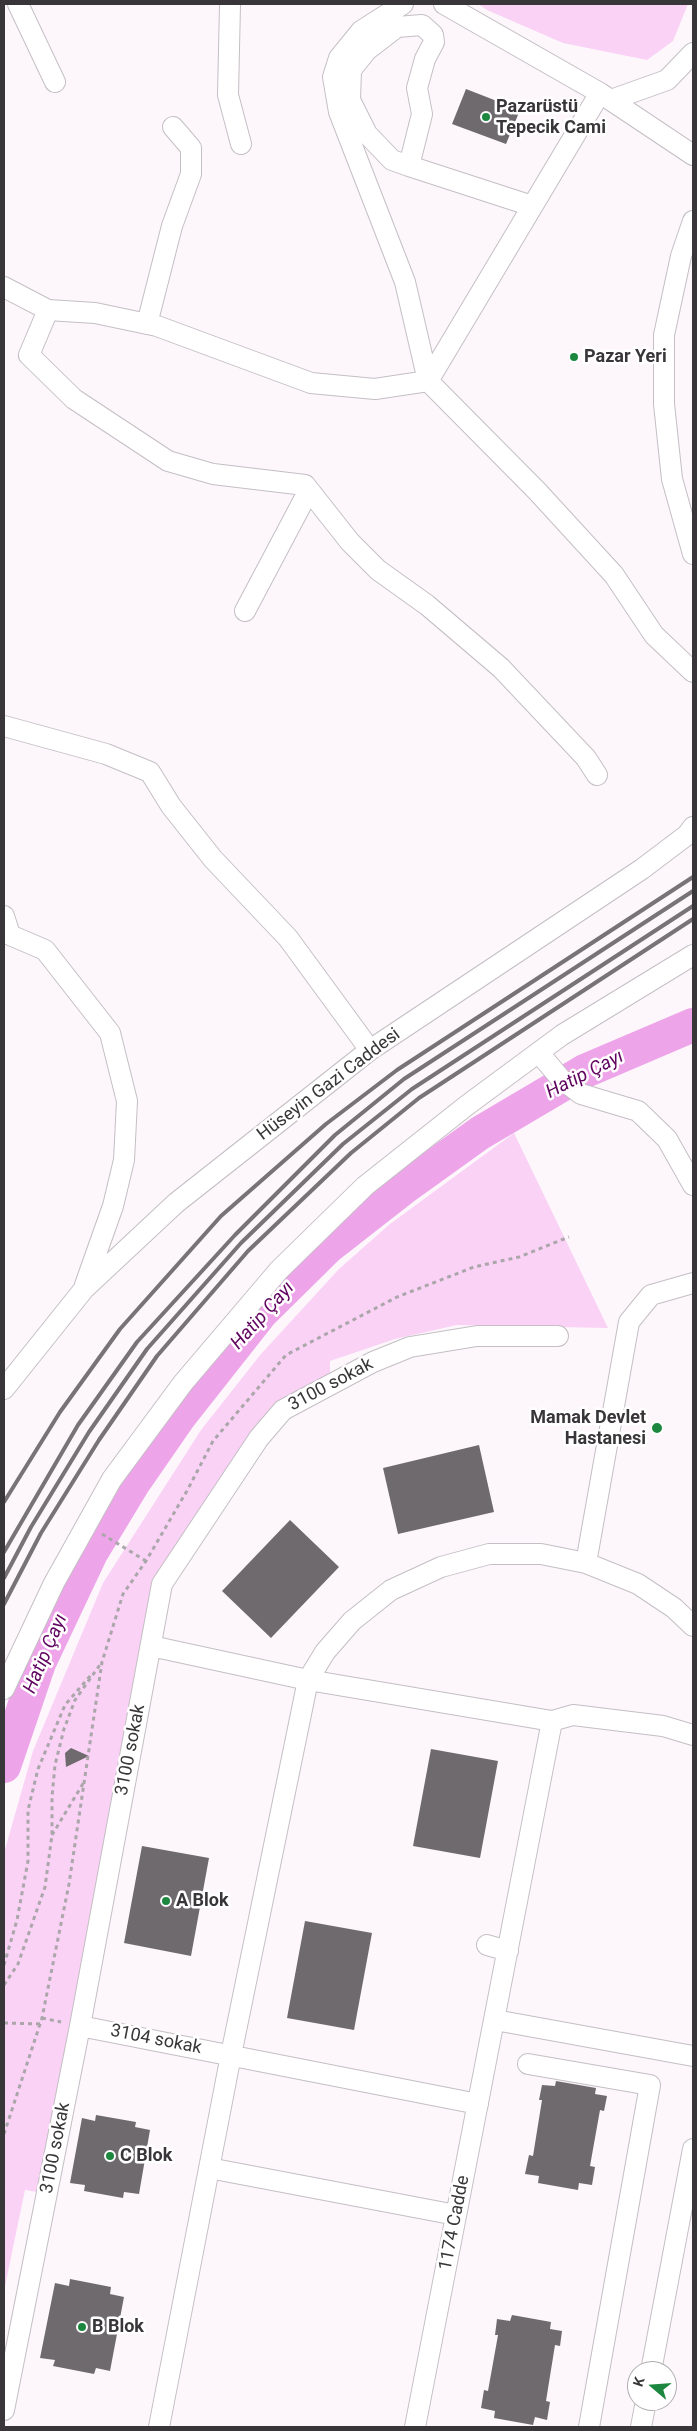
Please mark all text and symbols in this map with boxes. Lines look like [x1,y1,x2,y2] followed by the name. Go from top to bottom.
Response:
[496,96,606,138] place label: Pazarüstü Tepecik Cami
[480,111,492,123] marker: Pazarüstü Tepecik Cami
[584,346,667,368] place label: Pazar Yeri
[568,351,580,363] marker: Pazar Yeri
[253,1024,405,1146] street label: Hüseyin Gazi Caddesi
[542,1046,628,1104] water label: Hatip Çayı
[226,1277,300,1355] water label: Hatip Çayı
[285,1354,377,1416] street label: 3100 sokak
[530,1407,646,1450] place label: Mamak Devlet Hastanesi
[650,1421,664,1435] marker: Mamak Devlet Hastanesi
[19,1611,73,1697] water label: Hatip Çayı
[112,1703,150,1797] street label: 3100 sokak
[176,1890,229,1912] place label: A Blok
[160,1895,172,1907] marker: A Blok
[109,2021,203,2059] street label: 3104 sokak
[37,2101,75,2195] street label: 3100 sokak
[120,2145,172,2167] place label: C Blok
[104,2150,116,2162] marker: C Blok
[435,2174,475,2272] street label: 1174 Cadde
[92,2316,144,2338] place label: B Blok
[76,2321,88,2333] marker: B Blok
[627,2361,677,2411] north arrow
[630,2375,648,2388] text: K

